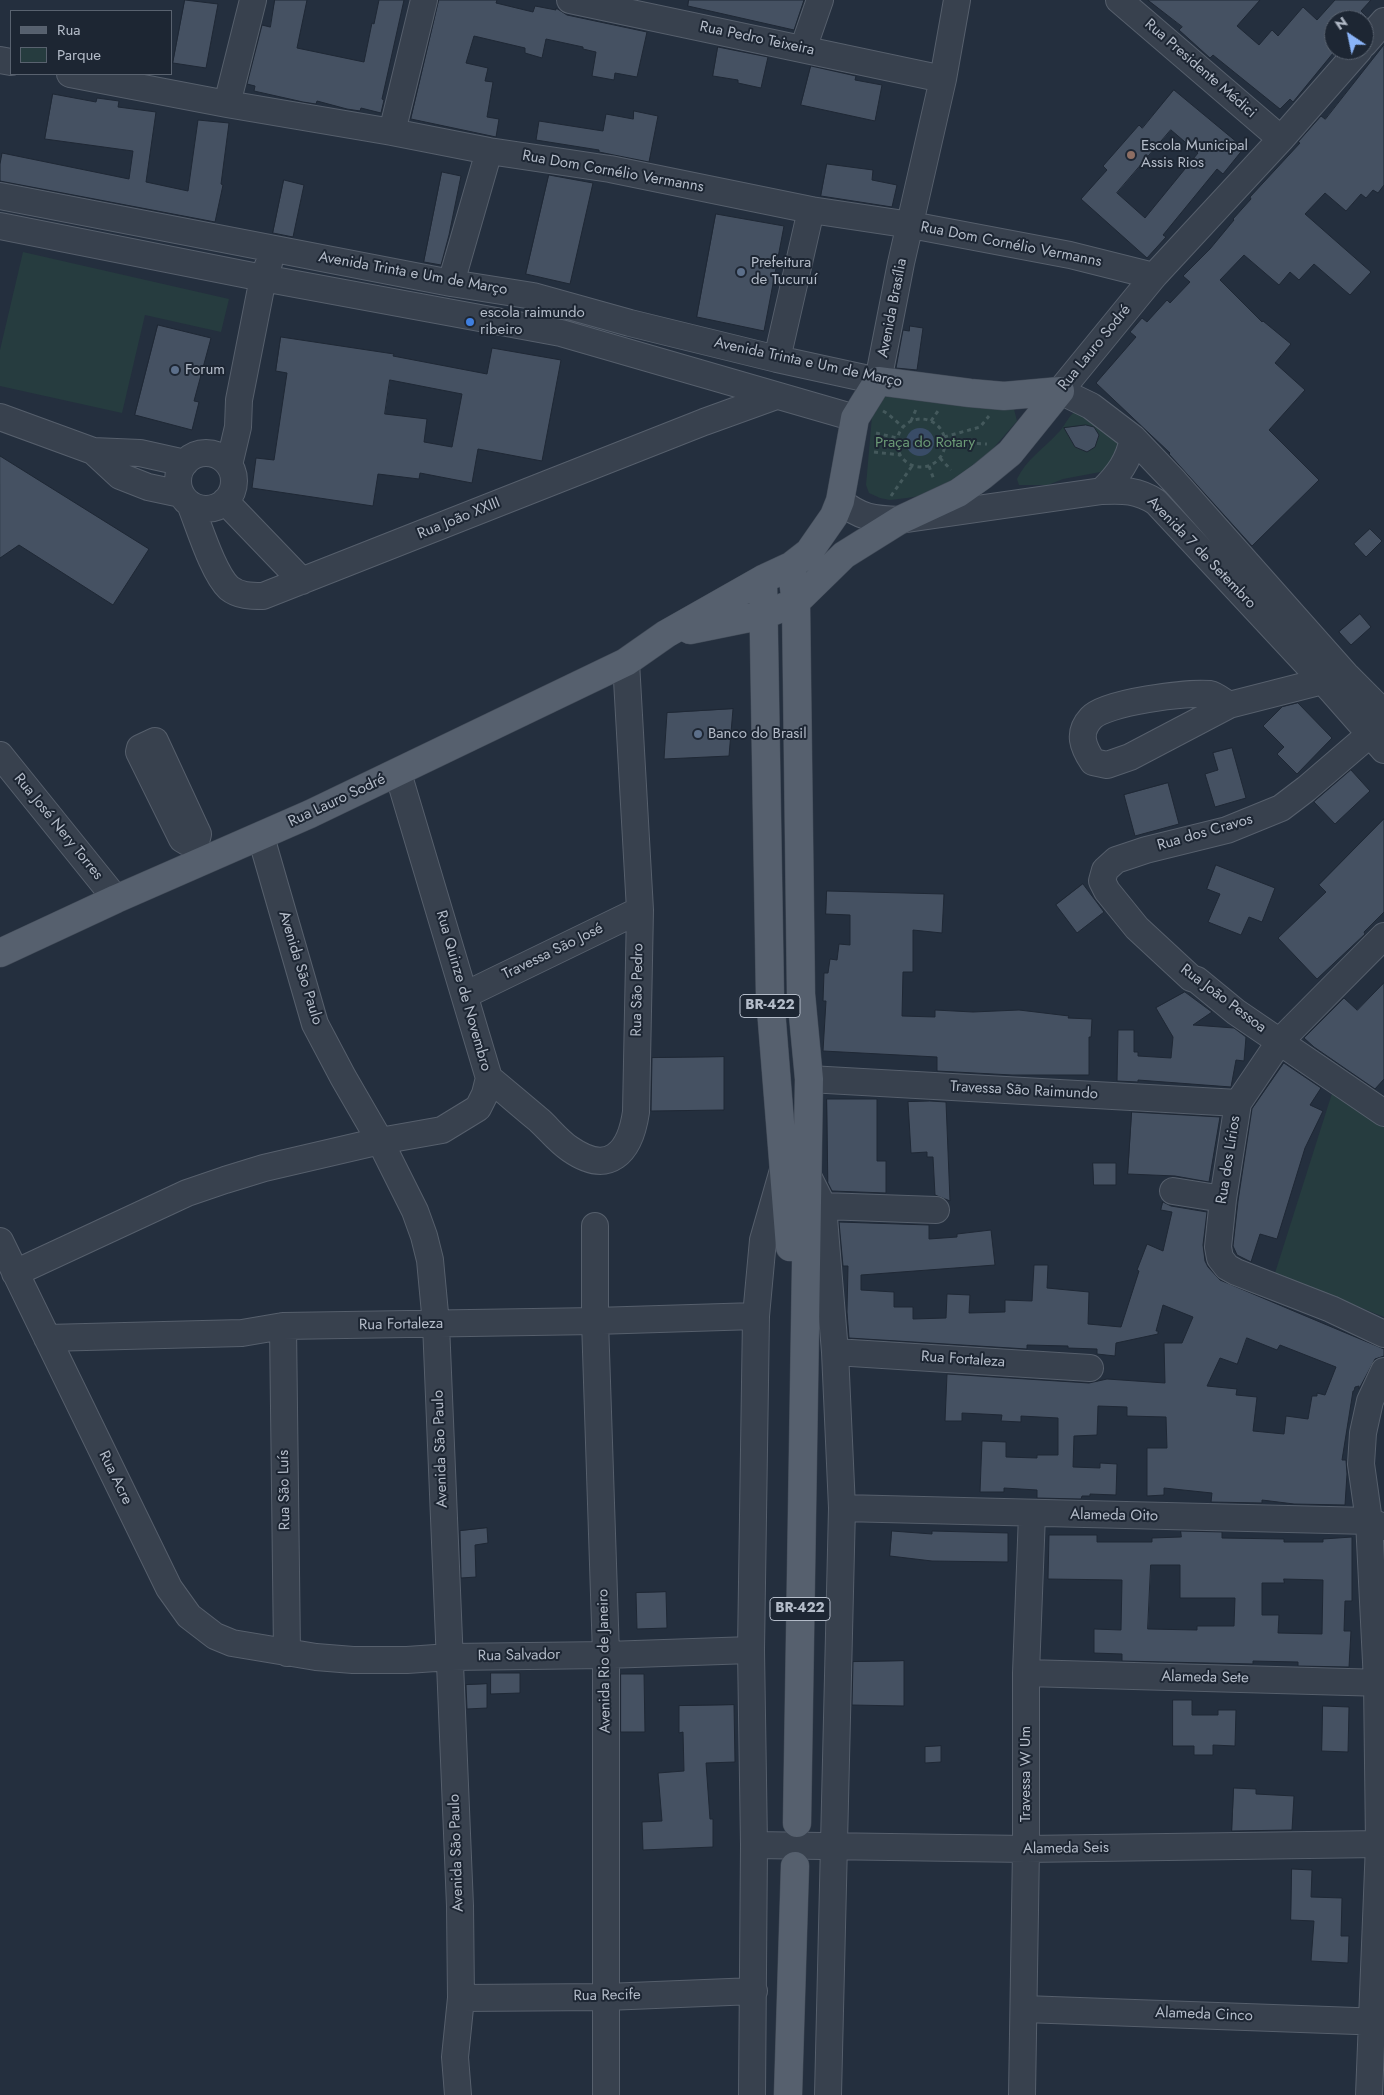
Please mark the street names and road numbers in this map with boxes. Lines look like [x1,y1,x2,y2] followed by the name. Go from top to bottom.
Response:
[1141,16,1259,122] street label: Rua Presidente Médici
[698,18,816,60] street label: Rua Pedro Teixeira
[521,147,705,197] street label: Rua Dom Cornélio Vermanns
[919,219,1103,271] street label: Rua Dom Cornélio Vermanns
[317,249,509,299] street label: Avenida Trinta e Um de Março
[875,257,911,359] street label: Avenida Brasília
[1055,302,1135,394] street label: Rua Lauro Sodré
[712,334,904,392] street label: Avenida Trinta e Um de Março
[1143,493,1259,613] street label: Avenida 7 de Setembro
[415,494,503,544] street label: Rua João XXIII
[10,770,106,884] street label: Rua José Nery Torres
[286,771,388,831] street label: Rua Lauro Sodré
[1155,811,1255,855] street label: Rua dos Cravos
[274,909,326,1027] street label: Avenida São Paulo
[431,909,495,1073] street label: Rua Quinze de Novembro
[500,920,606,984] street label: Travessa São José
[628,943,648,1037] street label: Rua São Pedro
[1177,961,1269,1037] street label: Rua João Pessoa
[740,994,800,1018] road number: BR-422
[950,1078,1098,1104] street label: Travessa São Raimundo
[1213,1115,1245,1205] street label: Rua dos Lírios
[359,1315,443,1335] street label: Rua Fortaleza
[920,1348,1006,1372] street label: Rua Fortaleza
[430,1390,452,1508] street label: Avenida São Paulo
[94,1448,136,1508] street label: Rua Acre
[275,1450,295,1530] street label: Rua São Luís
[1070,1506,1158,1526] street label: Alameda Oito
[595,1589,615,1733] street label: Avenida Rio de Janeiro
[770,1598,830,1620] road number: BR-422
[478,1646,560,1666] street label: Rua Salvador
[1161,1668,1249,1688] street label: Alameda Sete
[1017,1726,1035,1822] street label: Travessa W Um
[446,1794,468,1912] street label: Avenida São Paulo
[1023,1839,1109,1859] street label: Alameda Seis
[573,1986,641,2006] street label: Rua Recife
[1155,2004,1253,2026] street label: Alameda Cinco

